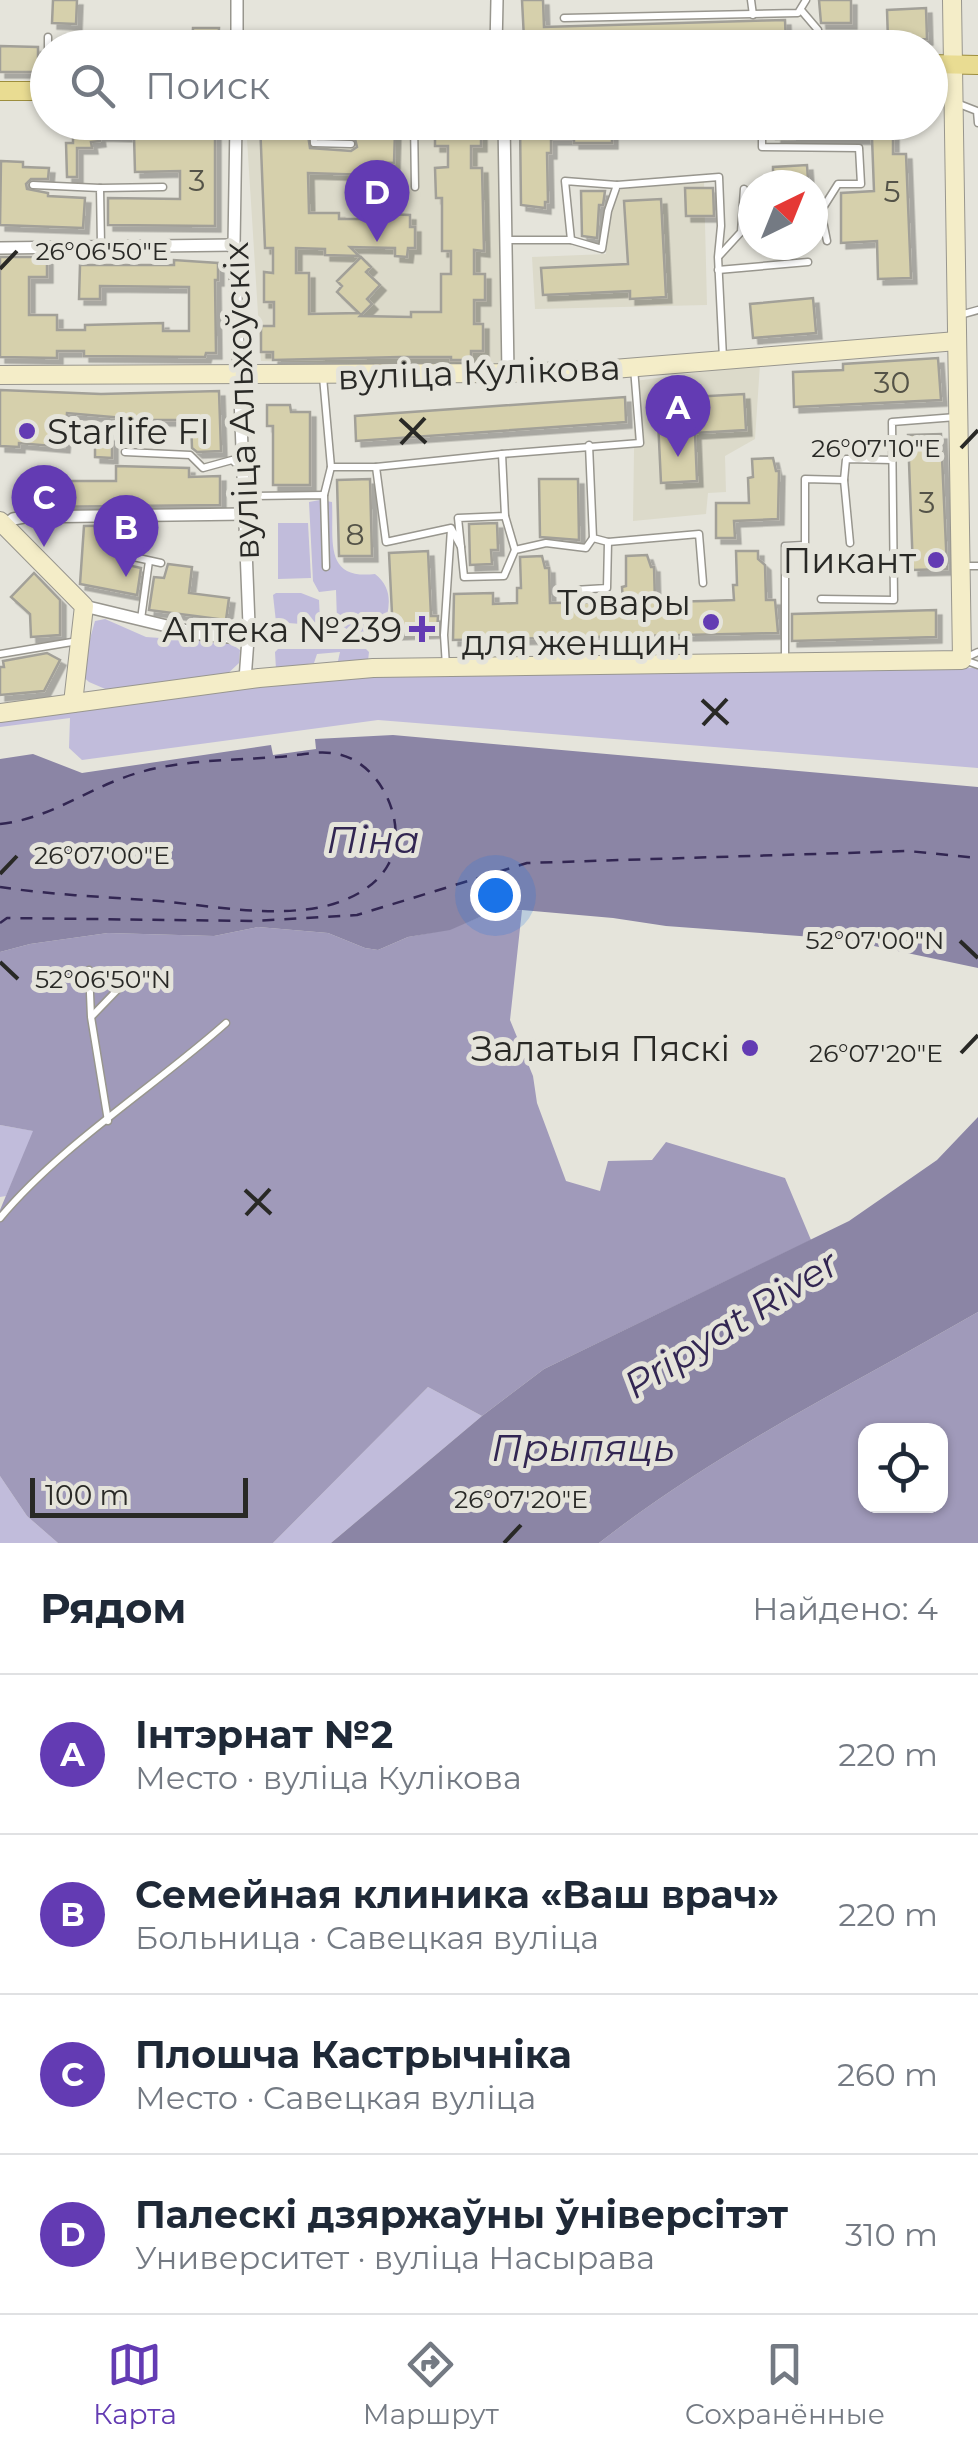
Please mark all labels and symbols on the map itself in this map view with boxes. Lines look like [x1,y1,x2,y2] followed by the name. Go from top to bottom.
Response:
[344,160,410,242] pin: D
[189,162,205,199] house number: 3
[738,170,828,260] north arrow
[884,173,900,210] house number: 5
[35,236,169,266] text: 26°06'50"E
[214,241,268,561] street label: вуліца Альхоўскіх
[337,346,621,398] street label: вуліца Кулікова
[874,364,910,401] house number: 30
[646,374,710,457] pin: A
[47,410,210,453] place label: Starlife FI
[16,420,38,442] marker: Starlife FI
[811,433,941,463] text: 26°07'10"E
[12,464,76,547] pin: C
[919,484,935,521] house number: 3
[94,494,158,577] pin: B
[345,516,365,553] house number: 8
[782,539,916,582] place label: Пикант
[925,549,947,571] marker: Пикант
[462,581,691,664] place label: Товары для женщин
[162,608,402,651] place label: Аптека №239
[700,611,722,633] marker: Товары для женщин
[411,618,433,640] marker: Аптека №239
[326,816,420,863] water label: Піна
[34,840,170,870] text: 26°07'00"E
[470,870,521,921] your location
[806,925,944,955] text: 52°07'00"N
[35,964,171,994] text: 52°06'50"N
[471,1027,730,1070] place label: Залатыя Пяскі
[739,1037,761,1059] marker: Залатыя Пяскі
[809,1038,943,1068] text: 26°07'20"E
[615,1239,848,1409] water label: Pripyat River
[491,1424,675,1471] water label: Прыпяць
[30,1473,248,1518] scale bar
[454,1484,588,1514] text: 26°07'20"E

